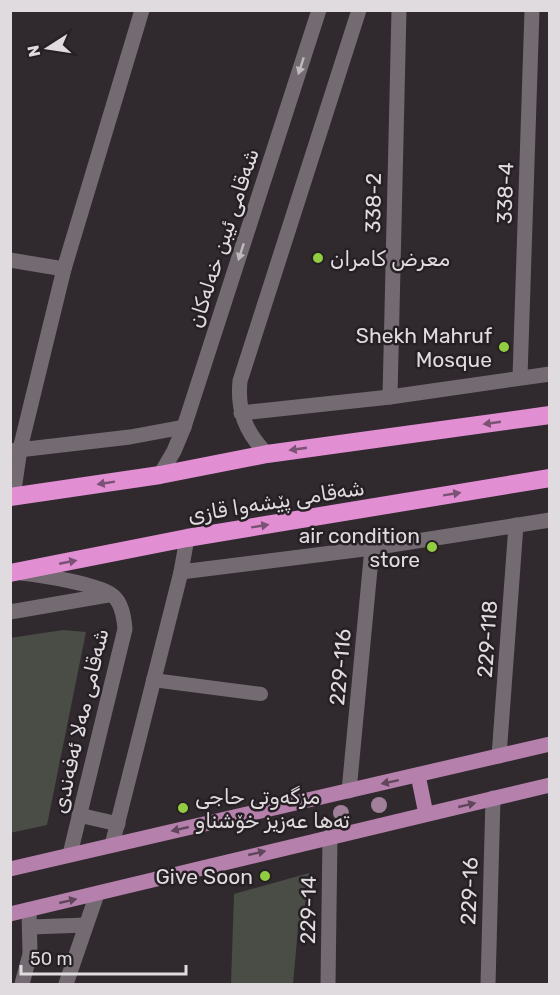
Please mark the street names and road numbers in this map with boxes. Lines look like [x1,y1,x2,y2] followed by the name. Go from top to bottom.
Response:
[182,145,264,331] street label: شەقامی ئیبن خەلەکان
[491,162,519,224] street label: 338-4
[360,173,386,233] street label: 338-2
[186,475,367,529] street label: شەقامی پێشەوا قازی
[472,599,502,679] street label: 229-118
[47,626,113,816] street label: شەقامی مەلا ئەفەندی
[324,628,356,706] street label: 229-116
[455,857,483,925] street label: 229-16
[295,876,321,944] street label: 229-14

